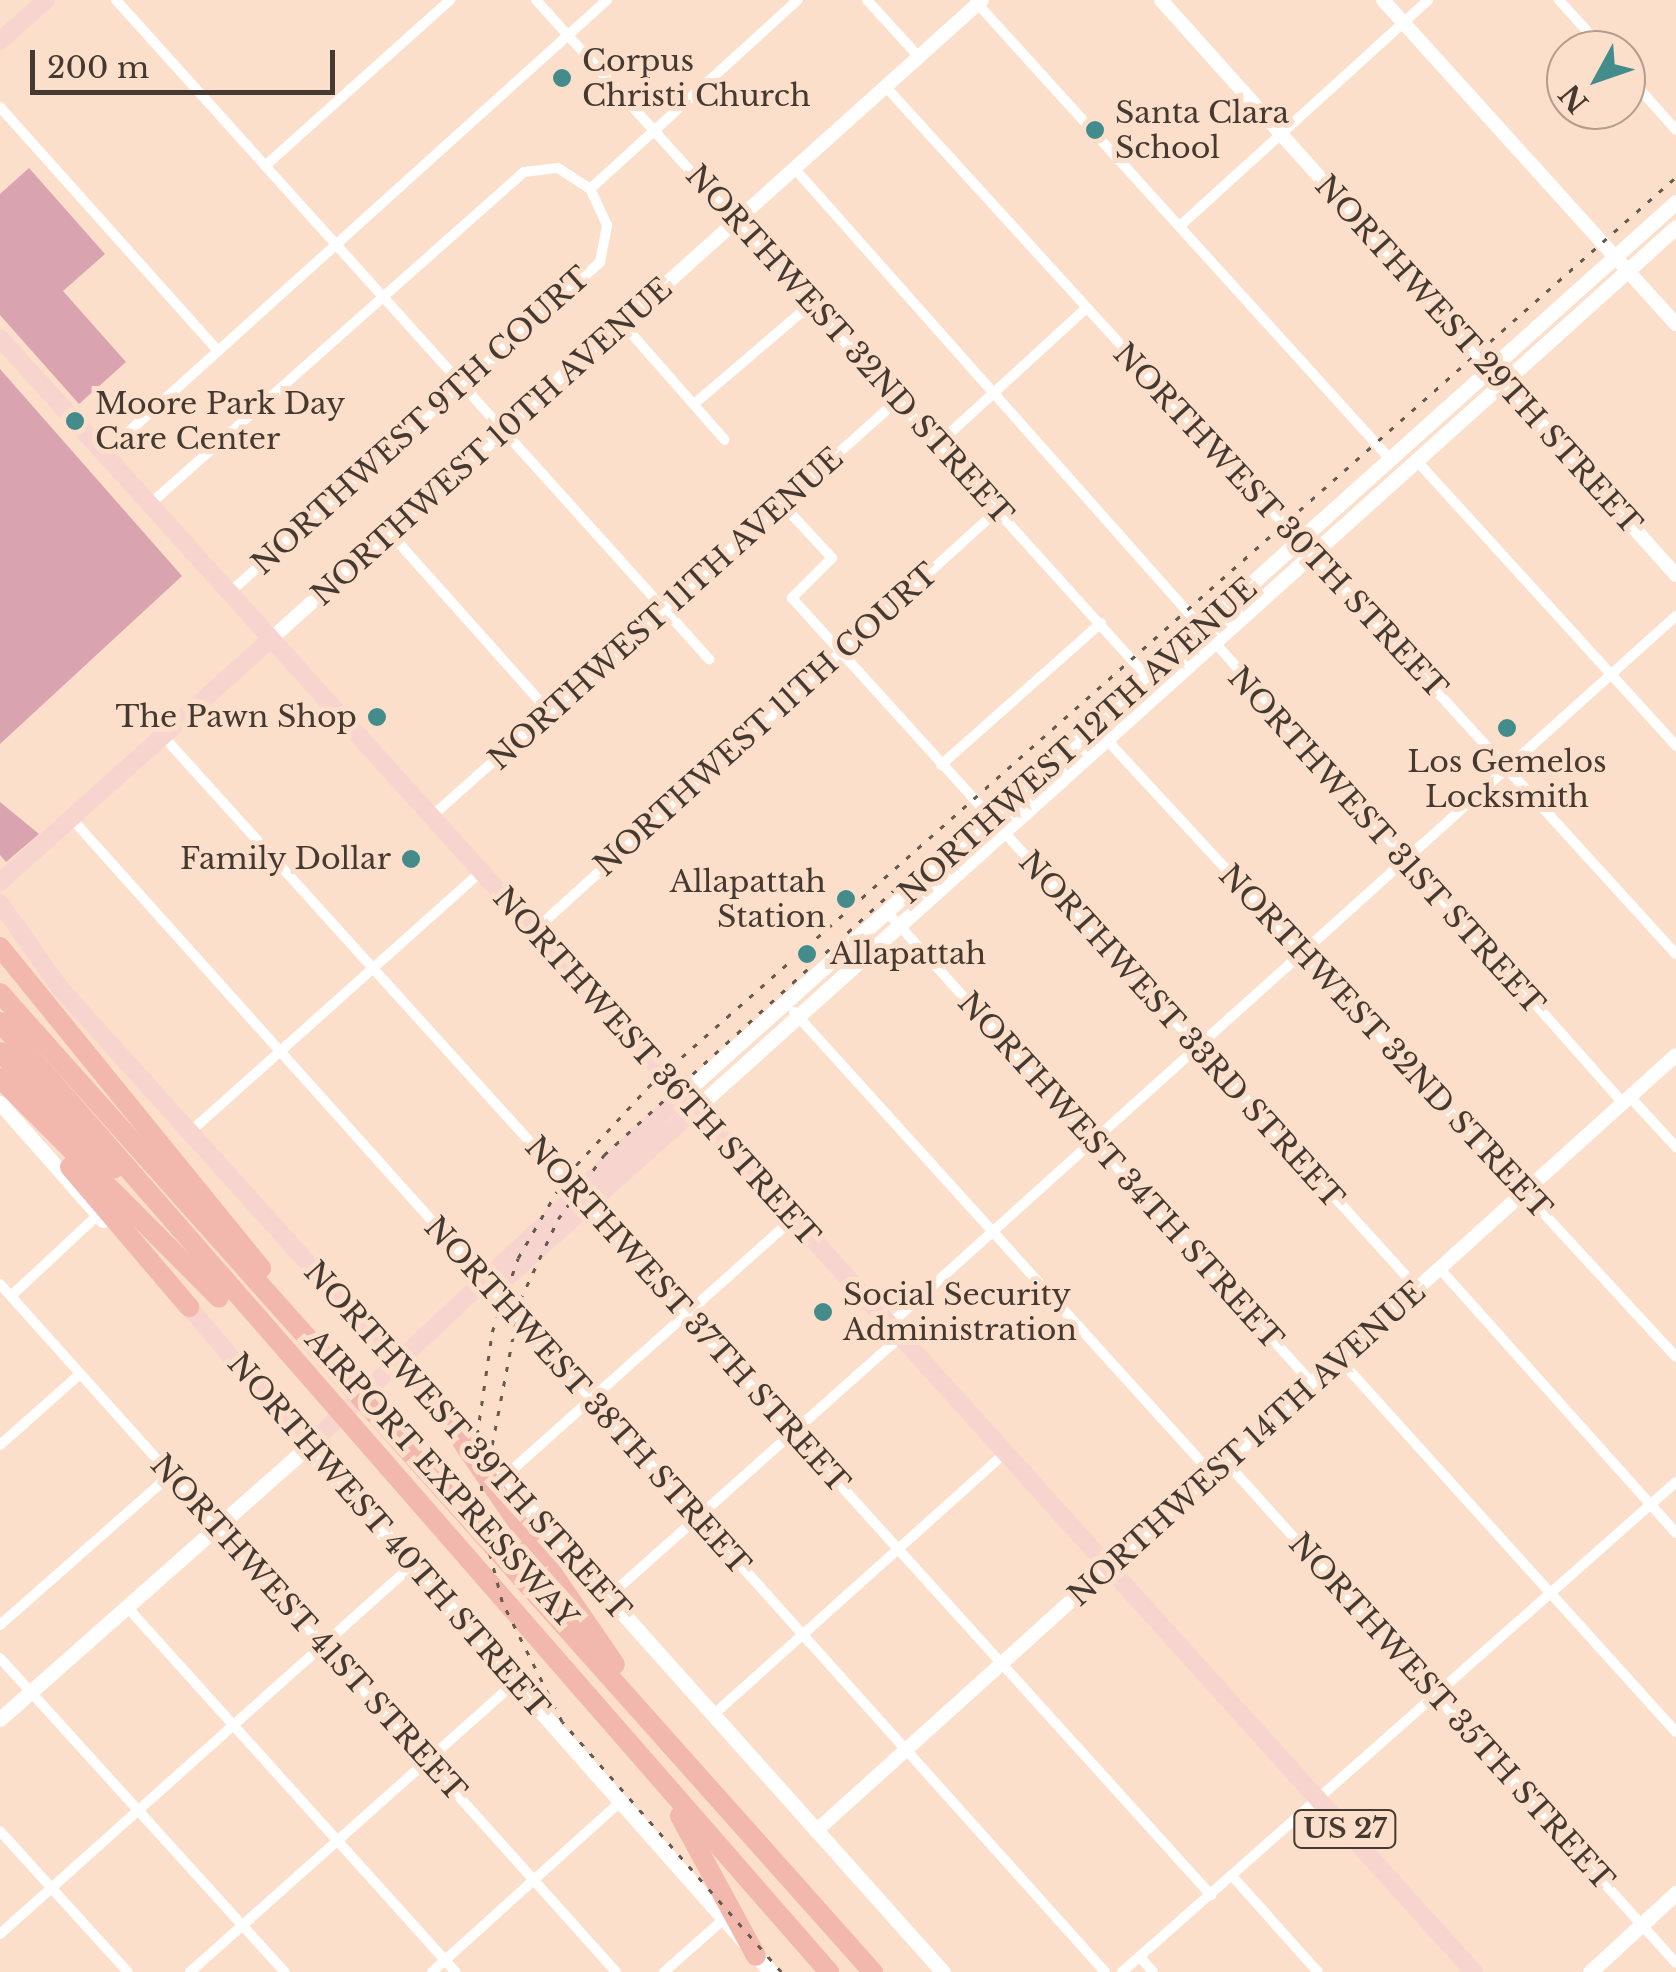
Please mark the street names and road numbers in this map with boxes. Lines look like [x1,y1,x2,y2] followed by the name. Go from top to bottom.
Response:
[678,158,1020,532] street label: NORTHWEST 32ND STREET
[1307,168,1649,542] street label: NORTHWEST 29TH STREET
[244,259,598,583] street label: NORTHWEST 9TH COURT
[304,270,680,614] street label: NORTHWEST 10TH AVENUE
[1105,336,1455,706] street label: NORTHWEST 30TH STREET
[481,440,851,778] street label: NORTHWEST 11TH AVENUE
[587,556,945,884] street label: NORTHWEST 11TH COURT
[891,570,1265,912] street label: NORTHWEST 12TH AVENUE
[1220,659,1552,1023] street label: NORTHWEST 31ST STREET
[1011,844,1351,1216] street label: NORTHWEST 33RD STREET
[1211,857,1559,1227] street label: NORTHWEST 32ND STREET
[485,880,827,1254] street label: NORTHWEST 36TH STREET
[950,985,1290,1357] street label: NORTHWEST 34TH STREET
[517,1129,857,1501] street label: NORTHWEST 37TH STREET
[416,1209,758,1583] street label: NORTHWEST 38TH STREET
[296,1254,638,1628] street label: NORTHWEST 39TH STREET
[1060,1273,1434,1615] street label: NORTHWEST 14TH AVENUE
[297,1322,585,1636] street label: AIRPORT EXPRESSWAY
[220,1346,556,1726] street label: NORTHWEST 40TH STREET
[142,1447,474,1809] street label: NORTHWEST 41ST STREET
[1281,1526,1621,1898] street label: NORTHWEST 35TH STREET
[1292,1806,1398,1852] road number: US 27

